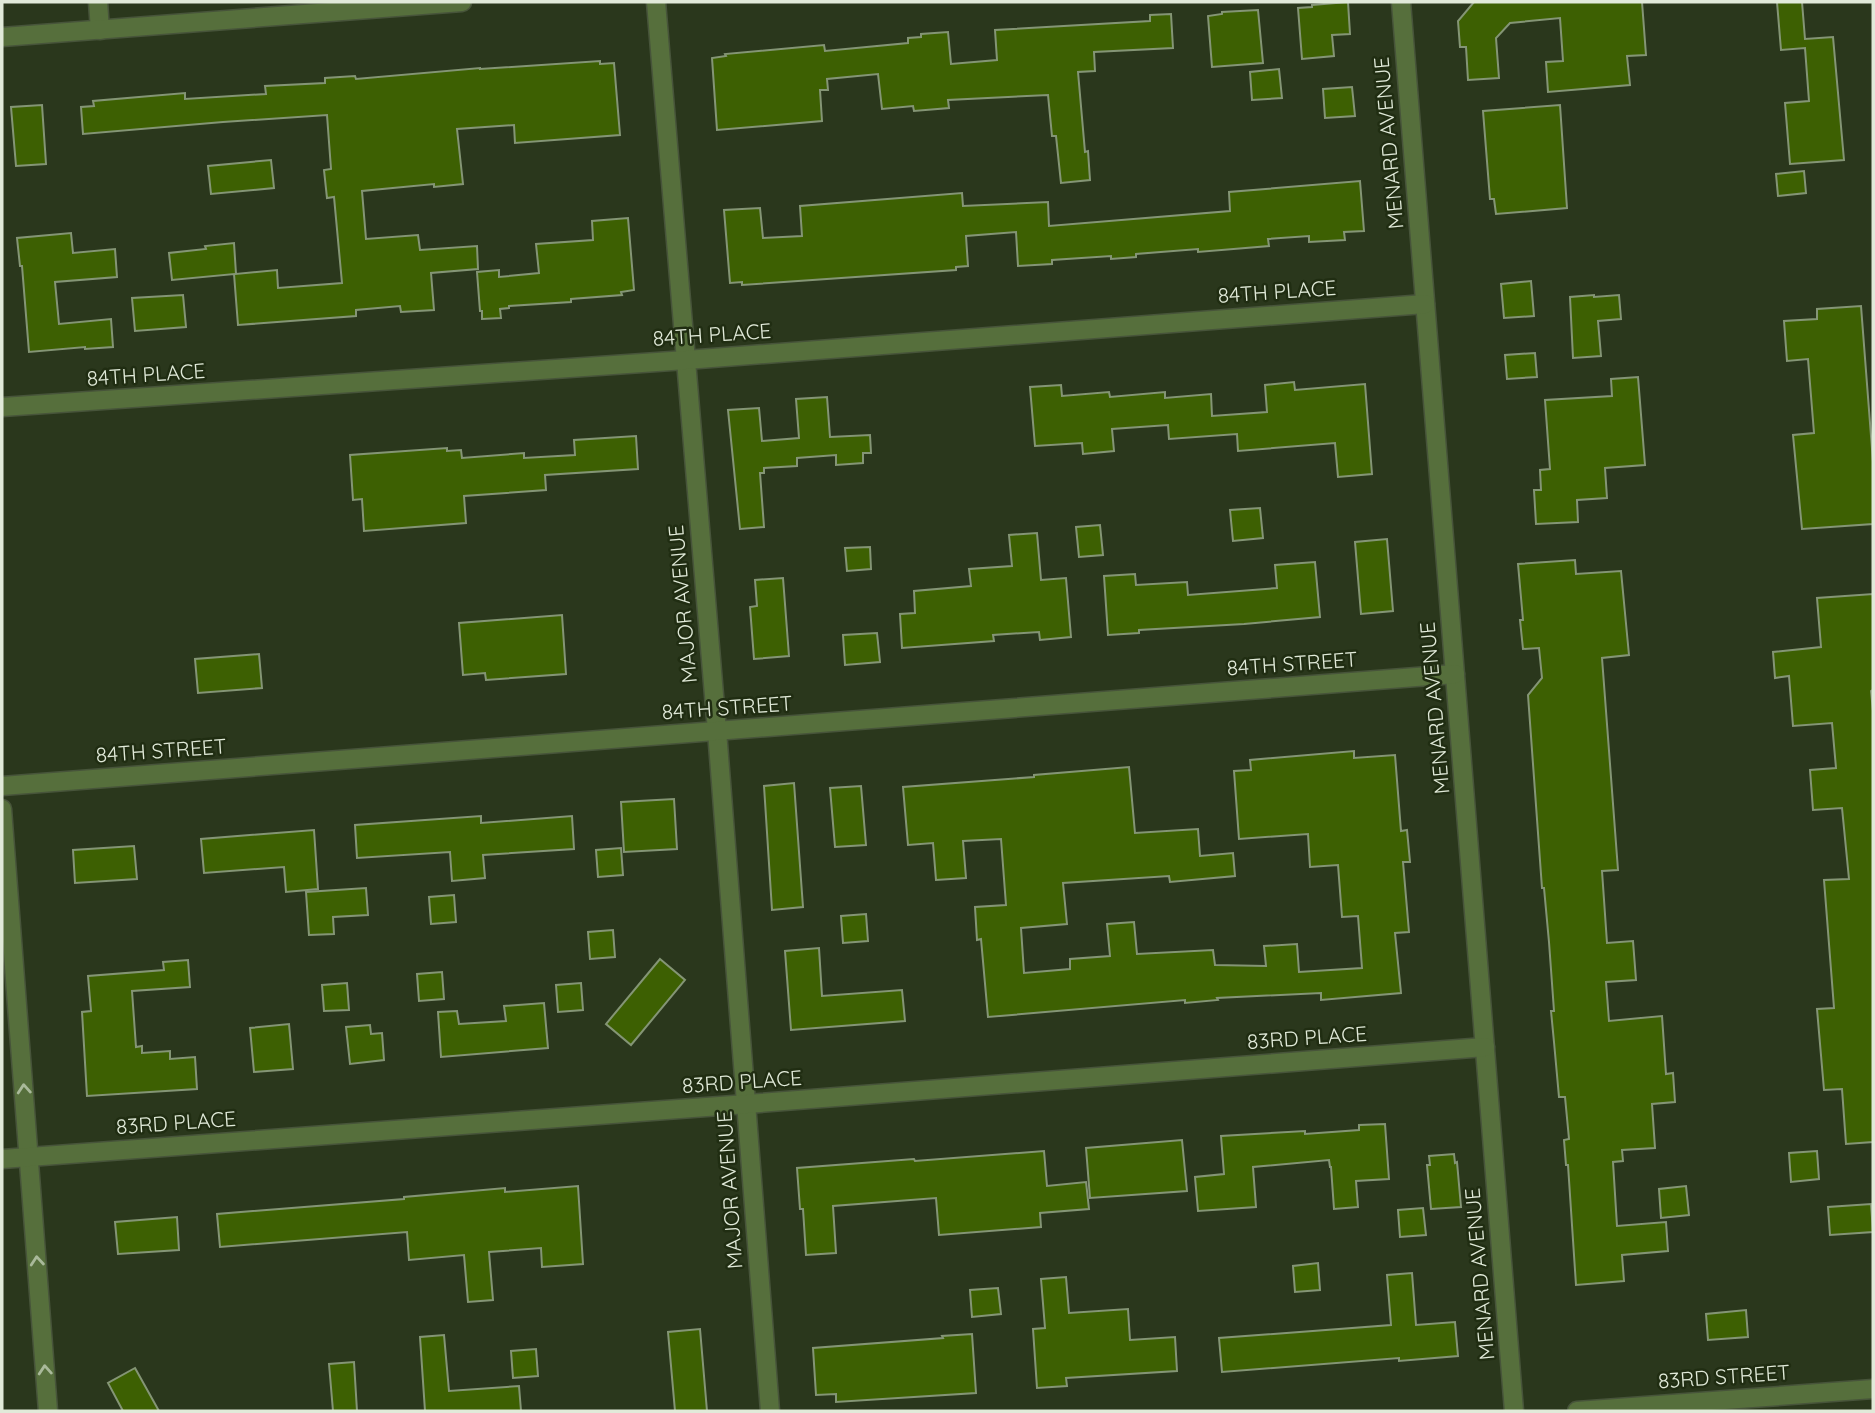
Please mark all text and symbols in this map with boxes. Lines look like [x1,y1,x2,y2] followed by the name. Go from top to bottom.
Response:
[1368,56,1408,230] street label: MENARD AVENUE
[1217,274,1337,308] street label: 84TH PLACE
[652,317,772,351] street label: 84TH PLACE
[86,357,206,391] street label: 84TH PLACE
[662,524,702,684] street label: MAJOR AVENUE
[1414,621,1454,795] street label: MENARD AVENUE
[1226,645,1358,681] street label: 84TH STREET
[661,689,793,725] street label: 84TH STREET
[95,732,227,768] street label: 84TH STREET
[1246,1020,1368,1054] street label: 83RD PLACE
[681,1064,803,1098] street label: 83RD PLACE
[16,1083,31,1094] one-way arrow
[115,1105,237,1139] street label: 83RD PLACE
[711,1110,748,1270] street label: MAJOR AVENUE
[1459,1187,1499,1361] street label: MENARD AVENUE
[30,1256,45,1267] one-way arrow
[1657,1358,1791,1394] street label: 83RD STREET
[38,1365,53,1376] one-way arrow

